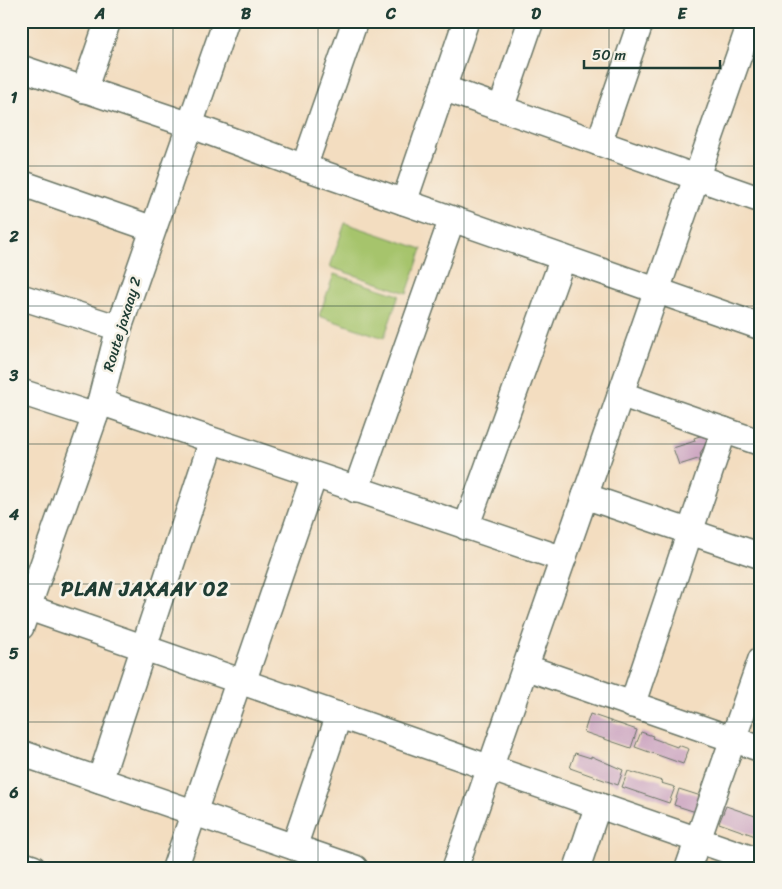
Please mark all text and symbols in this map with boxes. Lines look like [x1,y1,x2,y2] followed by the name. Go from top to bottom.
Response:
[94,0,105,28] text: A
[241,0,252,28] text: B
[385,0,397,28] text: C
[531,0,541,28] text: D
[678,0,688,28] text: E
[584,38,721,70] scale bar
[592,42,627,68] text: 50 m
[11,83,18,112] text: 1
[8,222,19,251] text: 2
[95,273,149,375] street label: Route jaxaay 2
[9,361,19,390] text: 3
[8,500,19,529] text: 4
[61,572,229,607] district label: PLAN JAXAAY 02
[9,639,19,668] text: 5
[8,778,19,807] text: 6

